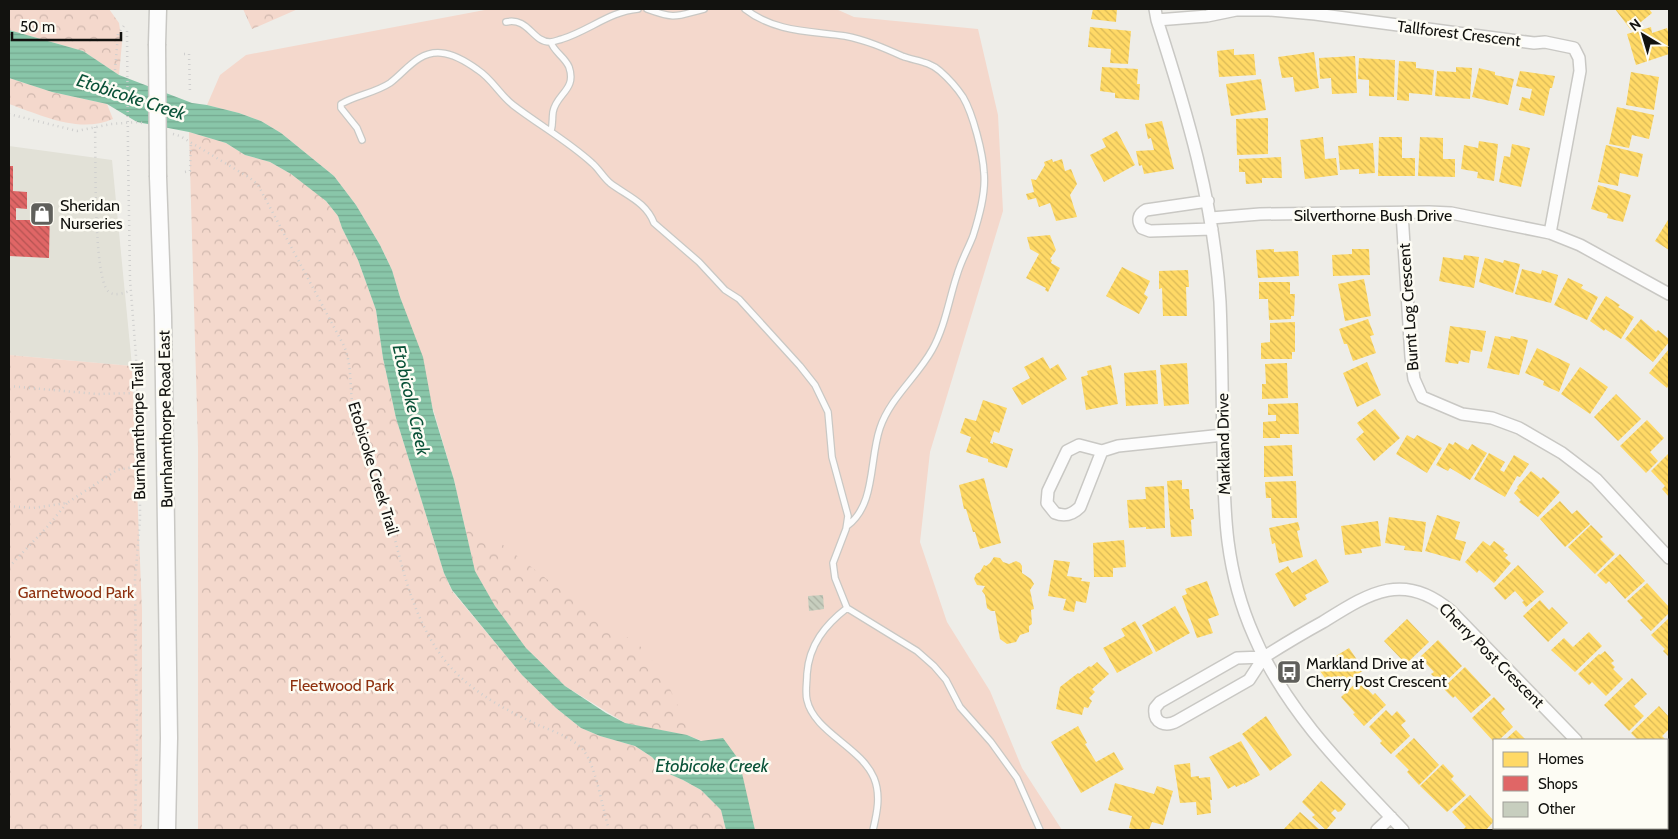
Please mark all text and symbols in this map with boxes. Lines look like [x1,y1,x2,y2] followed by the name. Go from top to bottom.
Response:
[12,10,121,42] scale bar
[1618,10,1668,60] north arrow
[1626,15,1644,35] text: N
[1396,16,1522,51] street label: Tallforest Crescent
[20,18,55,36] text: 50 m
[74,69,189,125] water label: Etobicoke Creek
[60,196,123,233] place label: Sheridan Nurseries
[29,201,55,227] shop icon: Sheridan Nurseries
[1294,206,1452,225] street label: Silverthorne Bush Drive
[1395,242,1422,371] street label: Burnt Log Crescent
[154,329,177,508] street label: Burnhamthorpe Road East
[388,343,435,459] water label: Etobicoke Creek
[128,362,149,500] street label: Burnhamthorpe Trail
[1213,393,1234,495] street label: Markland Drive
[344,399,403,537] street label: Etobicoke Creek Trail
[18,583,135,602] park label: Garnetwood Park
[1435,599,1549,712] street label: Cherry Post Crescent
[1306,654,1447,691] place label: Markland Drive at Cherry Post Crescent
[1276,659,1302,685] bus stop icon: Markland Drive at Cherry Post Crescent
[290,676,395,695] park label: Fleetwood Park
[1493,739,1668,829] legend
[1538,750,1584,768] text: Homes
[656,755,770,777] water label: Etobicoke Creek
[1538,775,1578,793] text: Shops
[1538,800,1575,818] text: Other

